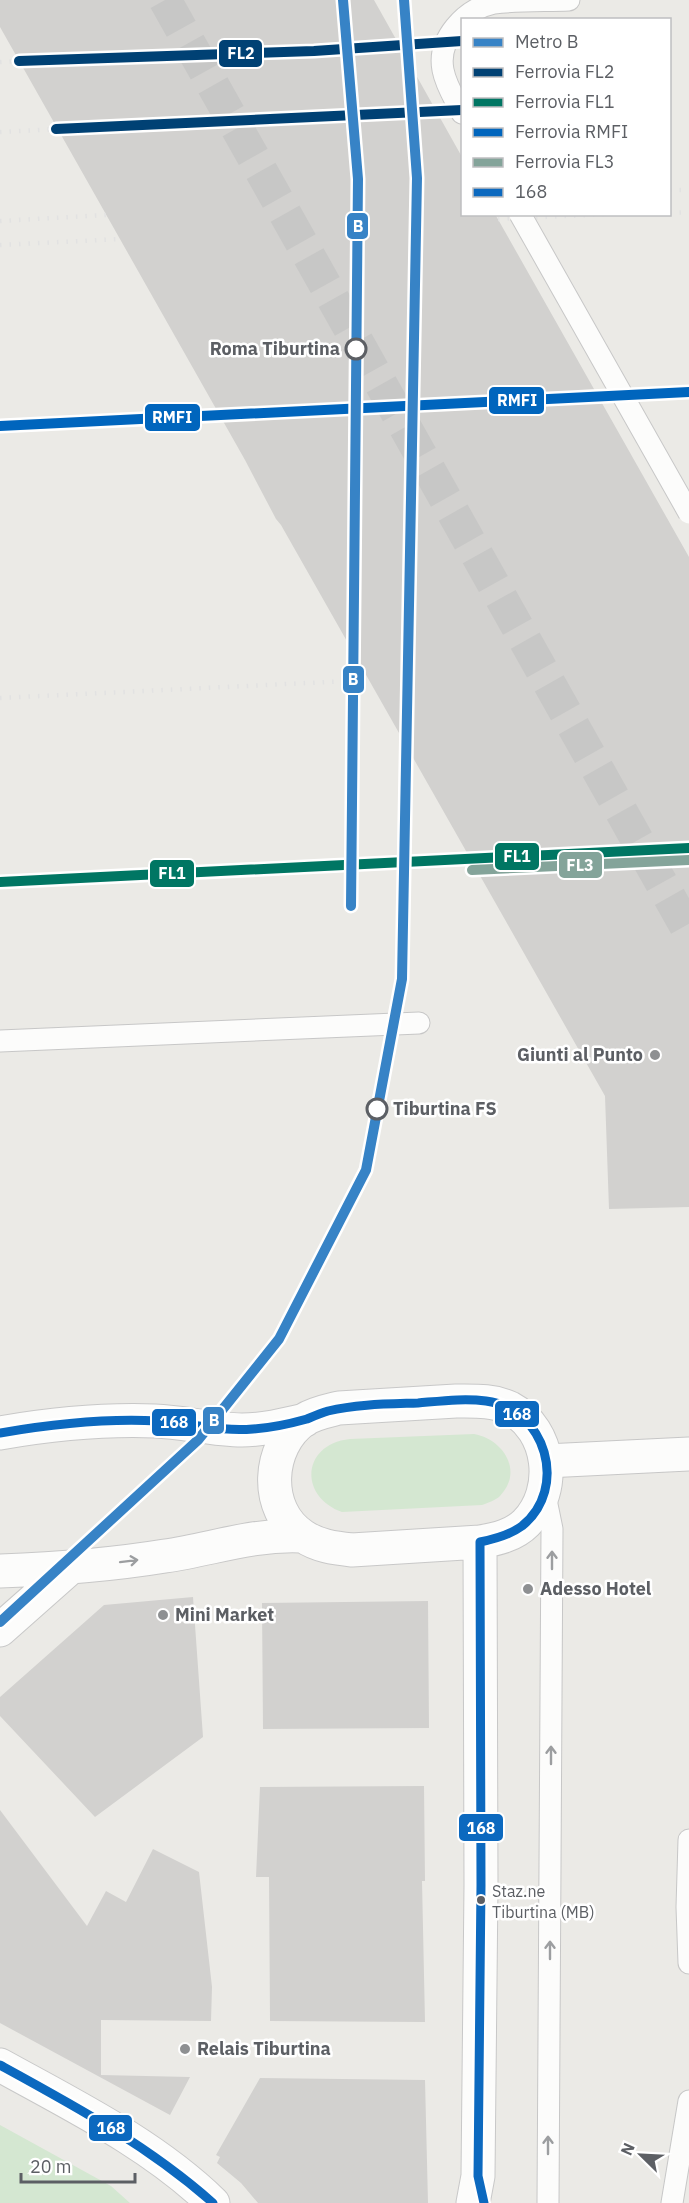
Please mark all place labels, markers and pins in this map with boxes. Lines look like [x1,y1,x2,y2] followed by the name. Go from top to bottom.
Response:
[210,337,340,360] place label: Roma Tiburtina
[345,338,367,360] marker: Roma Tiburtina
[517,1043,643,1066] place label: Giunti al Punto
[648,1048,662,1062] marker: Giunti al Punto
[393,1097,497,1120] place label: Tiburtina FS
[366,1098,388,1120] marker: Tiburtina FS
[540,1577,652,1600] place label: Adesso Hotel
[521,1582,535,1596] marker: Adesso Hotel
[175,1603,274,1626] place label: Mini Market
[156,1608,170,1622] marker: Mini Market
[492,1881,595,1922] place label: Staz.ne Tiburtina (MB)
[475,1894,487,1906] marker: Staz.ne Tiburtina (MB)
[197,2037,331,2060] place label: Relais Tiburtina
[178,2042,192,2056] marker: Relais Tiburtina

